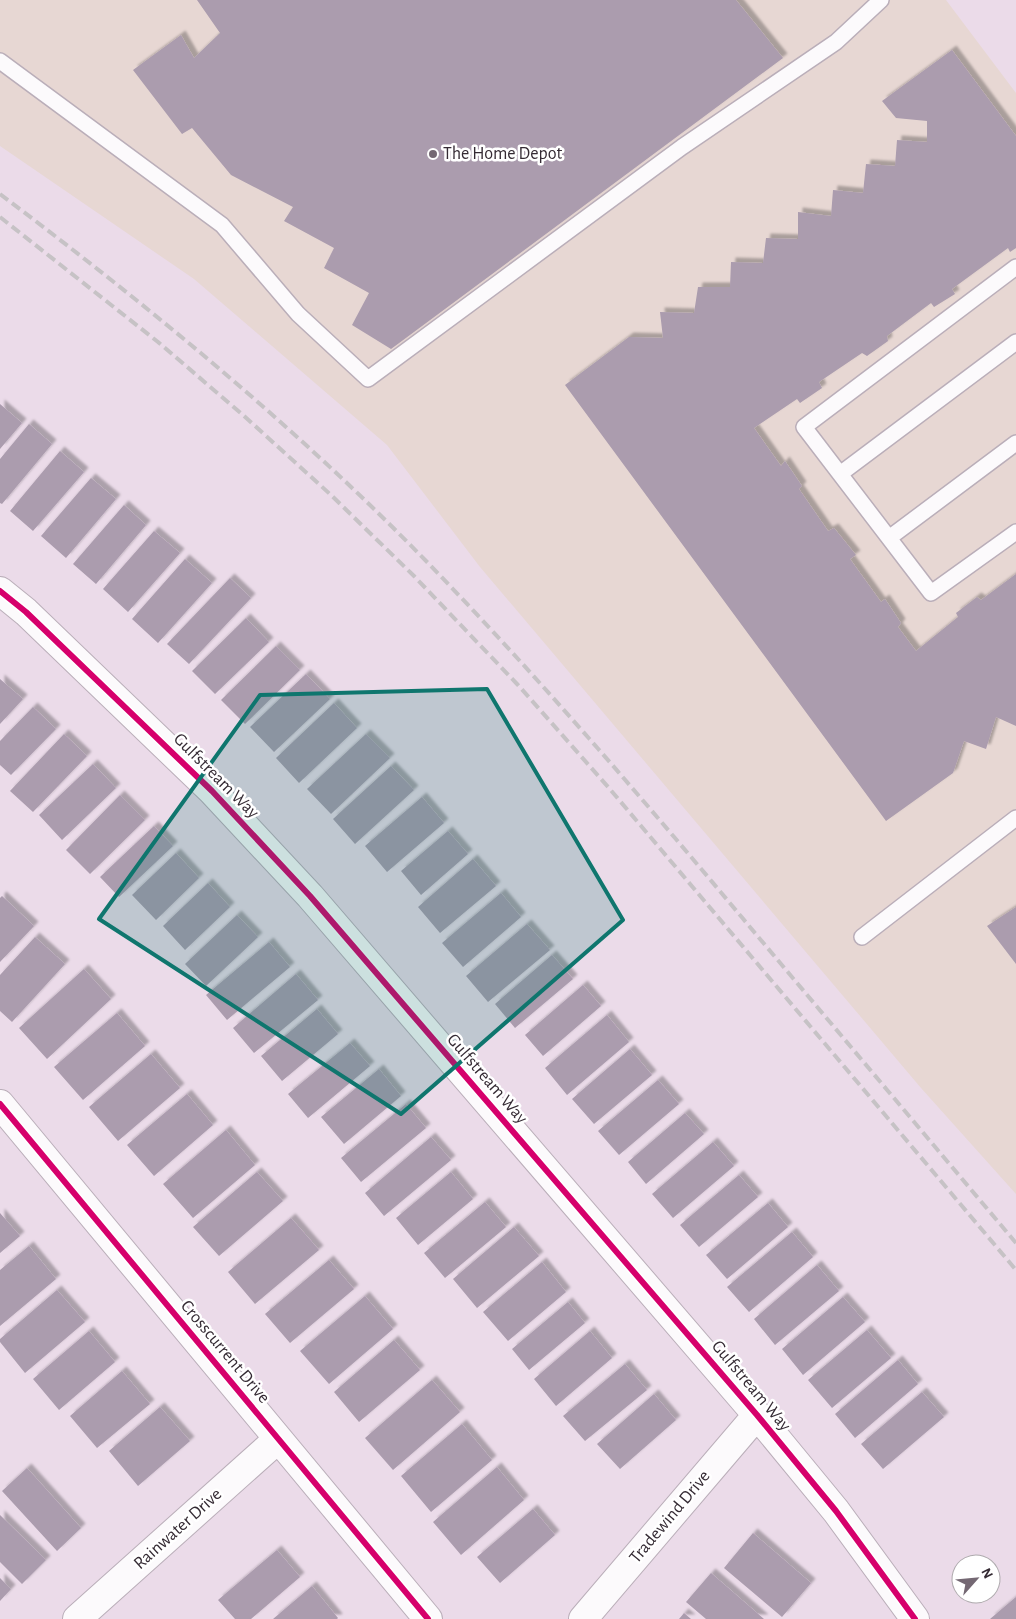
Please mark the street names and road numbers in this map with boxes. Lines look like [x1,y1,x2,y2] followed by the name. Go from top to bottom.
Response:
[170,730,262,822] street label: Gulfstream Way
[443,1031,531,1128] street label: Gulfstream Way
[177,1297,273,1407] street label: Crosscurrent Drive
[708,1337,794,1435] street label: Gulfstream Way
[626,1467,714,1567] street label: Tradewind Drive
[131,1485,225,1573] street label: Rainwater Drive

